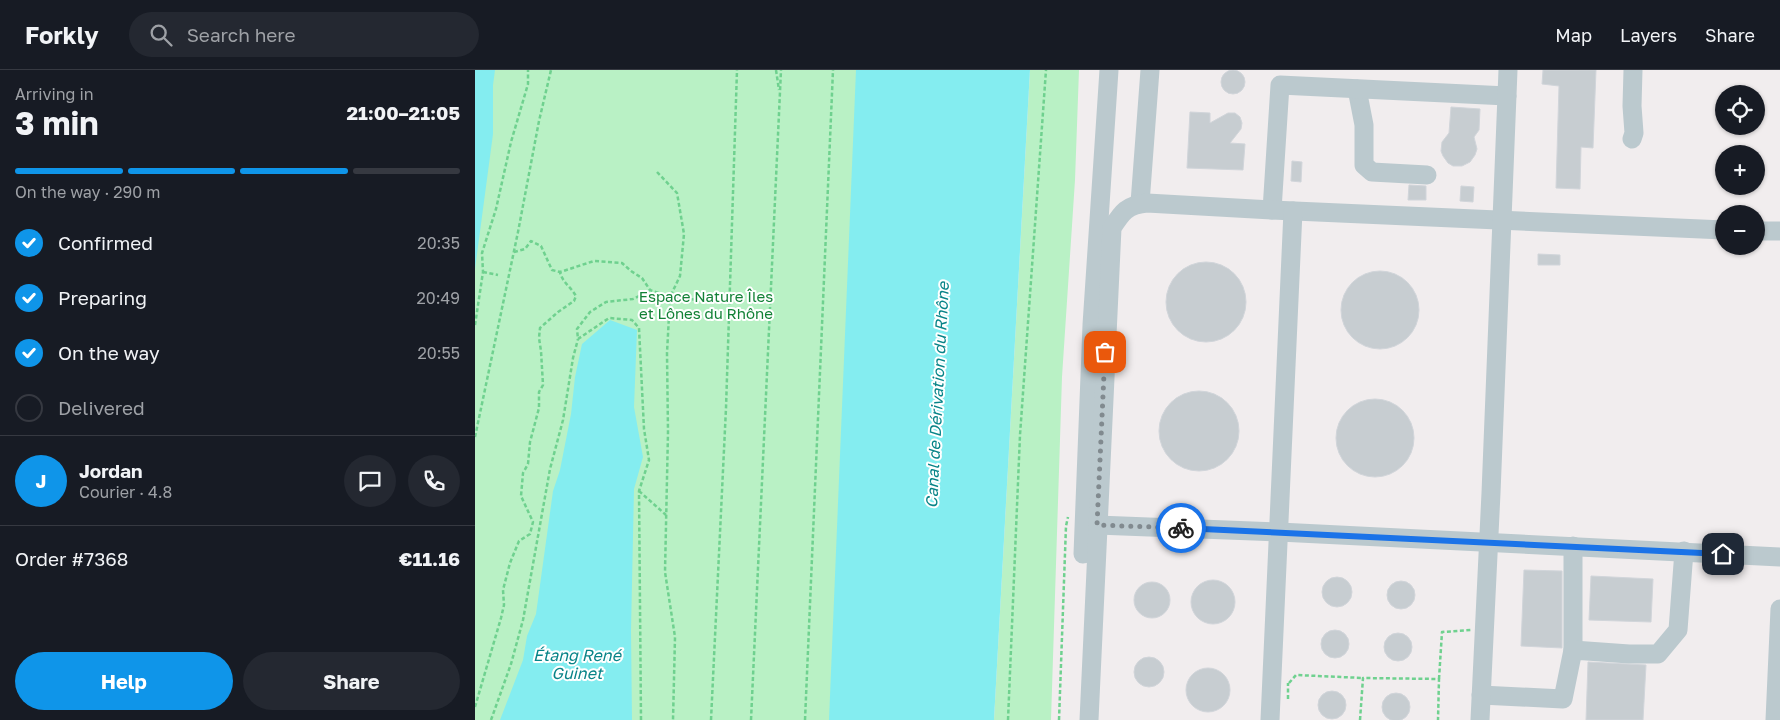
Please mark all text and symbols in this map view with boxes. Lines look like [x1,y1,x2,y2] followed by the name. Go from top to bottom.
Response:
[129,12,479,57] search box
[25,20,99,49] text: Forkly
[147,21,175,49] icon: search
[187,23,296,46] text: Search here
[1555,24,1592,46] text: Map
[1620,24,1677,46] text: Layers
[1705,24,1755,46] text: Share
[15,84,94,104] text: Arriving in
[1715,85,1765,255] map controls
[1715,85,1765,135] button: locate
[346,101,460,124] text: 21:00–21:05
[15,104,99,142] text: 3 min
[1715,145,1765,195] button: +
[15,182,160,202] text: On the way · 290 m
[1715,205,1765,255] button: −
[15,229,43,257] icon: check
[58,231,153,254] text: Confirmed
[417,233,460,253] text: 20:35
[921,280,953,509] water label: Canal de Dérivation du Rhône
[15,284,43,312] icon: check
[58,286,147,309] text: Preparing
[639,287,773,322] park label: Espace Nature Îles et Lônes du Rhône
[417,288,460,308] text: 20:49
[1084,331,1126,373] pin
[1091,338,1119,366] icon: bag
[15,339,43,367] icon: check
[58,341,160,364] text: On the way
[417,343,460,363] text: 20:55
[58,396,145,419] text: Delivered
[344,455,396,507] button: chat
[408,455,460,507] button: phone
[79,459,143,482] text: Jordan
[36,469,46,492] text: J
[79,482,172,502] text: Courier · 4.8
[1156,503,1206,553] courier
[1167,514,1195,542] icon: bike
[1702,533,1744,575] pin
[1709,540,1737,568] icon: home
[15,547,128,570] text: Order #7368
[399,547,460,570] text: €11.16
[533,645,623,683] water label: Étang René Guinet
[15,652,233,710] button: Help
[243,652,460,710] button: Share

